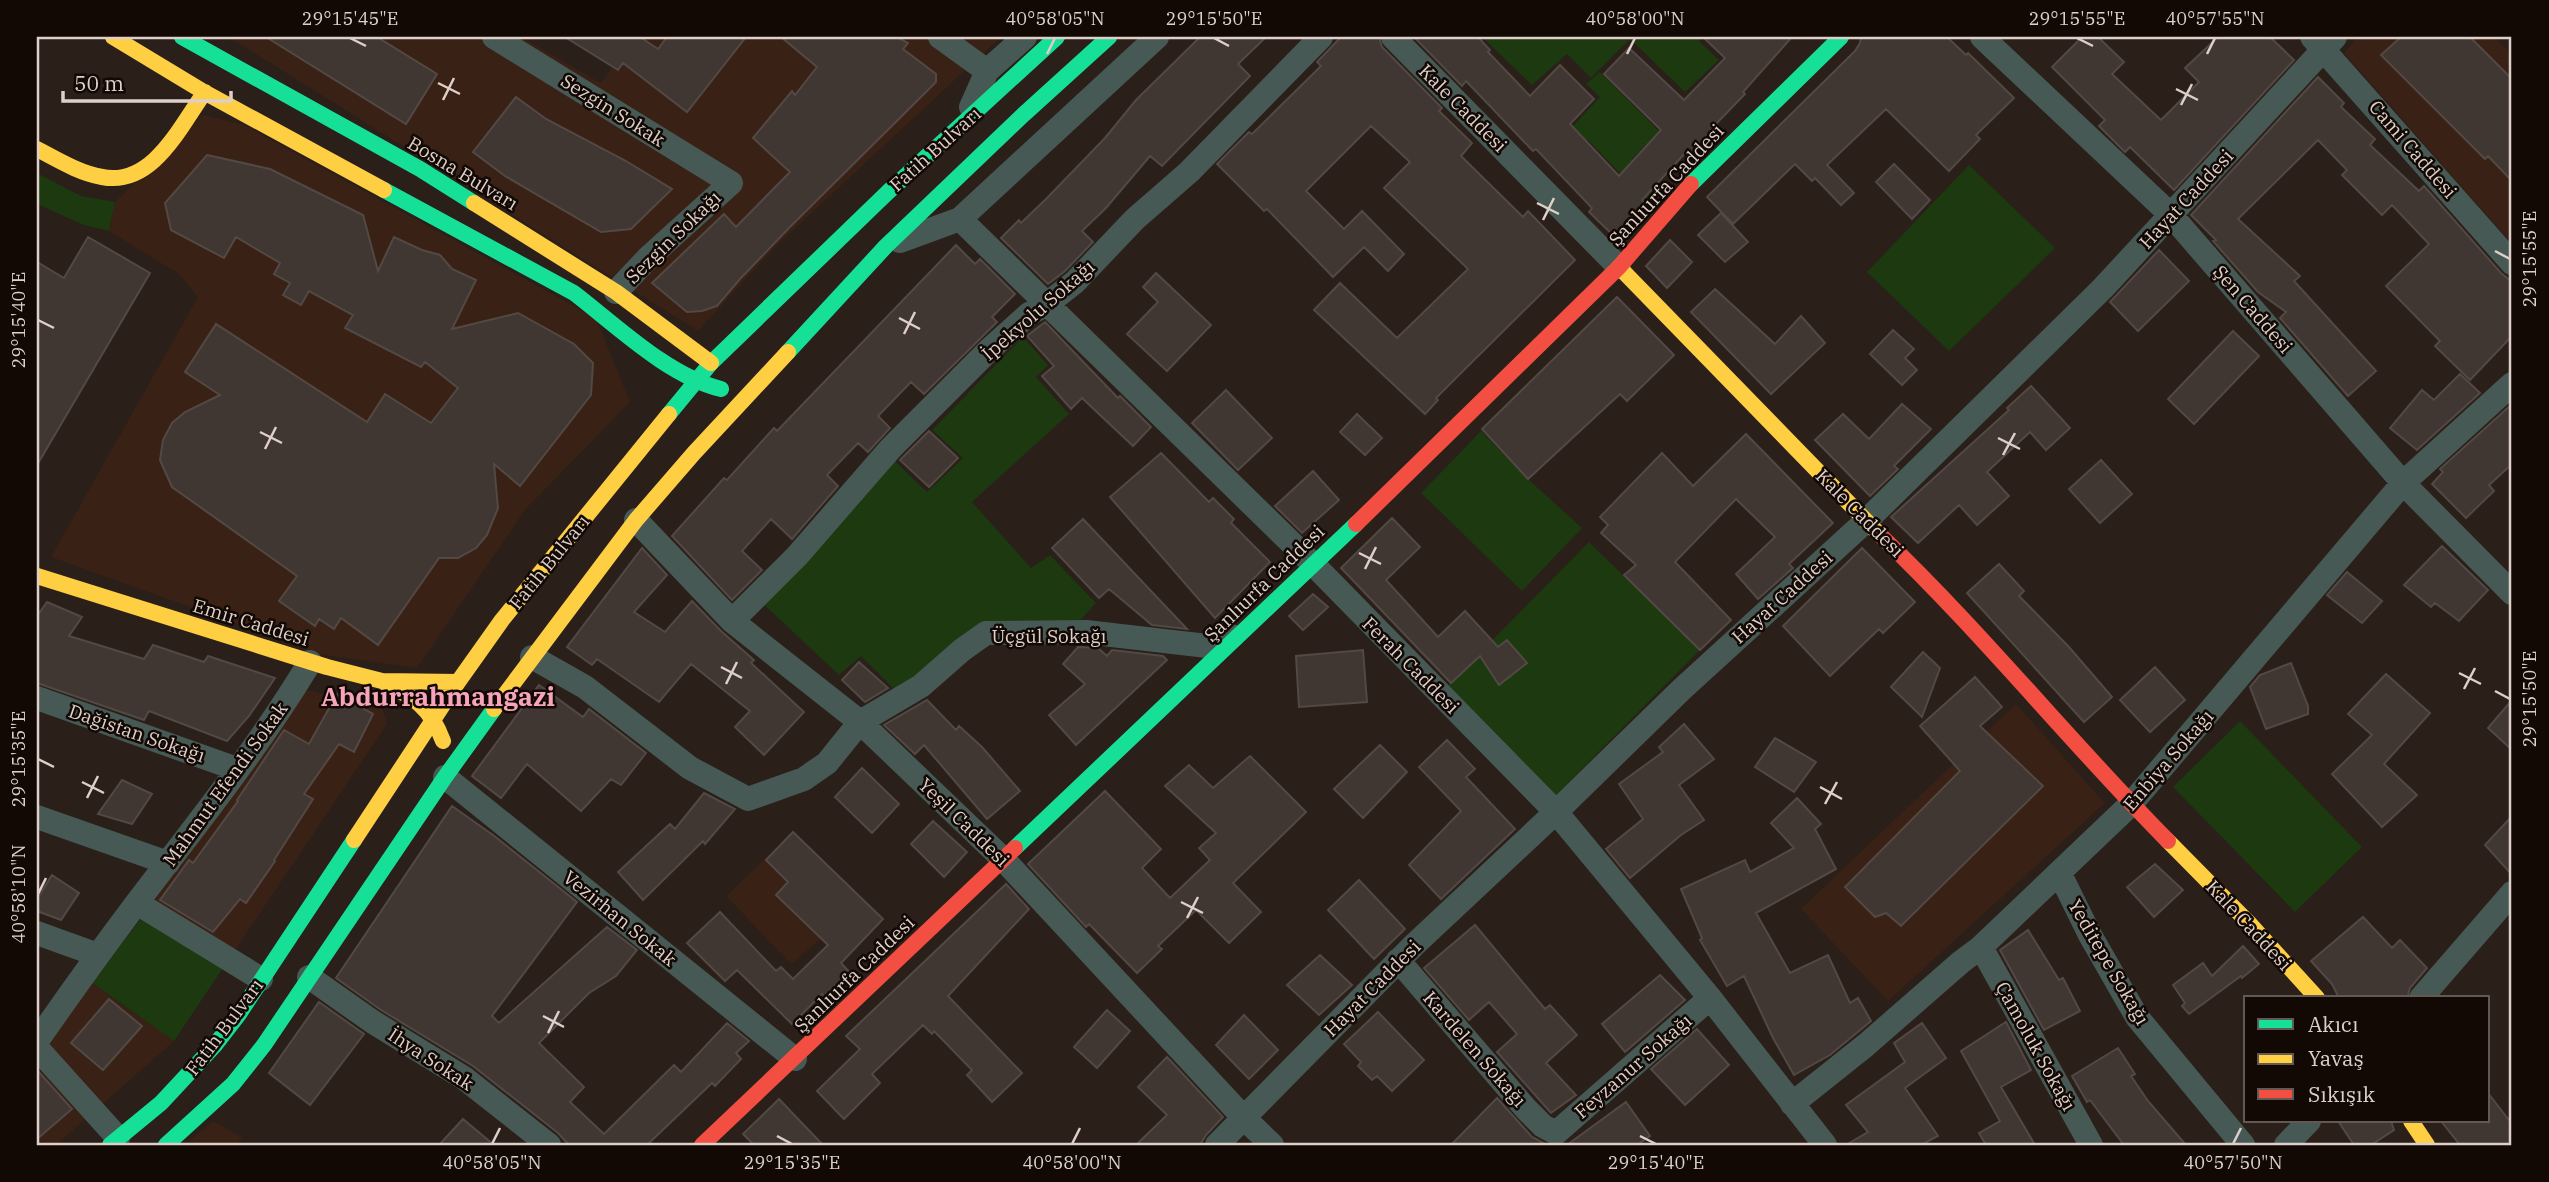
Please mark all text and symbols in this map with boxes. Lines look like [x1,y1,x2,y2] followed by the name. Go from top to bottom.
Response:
[302,7,398,30] text: 29°15'45"E
[1006,7,1105,30] text: 40°58'05"N
[1166,7,1262,30] text: 29°15'50"E
[1586,7,1685,30] text: 40°58'00"N
[2029,7,2125,30] text: 29°15'55"E
[2166,7,2265,30] text: 40°57'55"N
[1414,59,1512,157] street label: Kale Caddesi
[63,60,231,104] scale bar
[557,68,669,152] street label: Sezgin Sokak
[74,69,124,97] text: 50 m
[2364,95,2462,203] street label: Cami Caddesi
[884,102,986,196] street label: Fatih Bulvarı
[1603,119,1729,251] street label: Şanlıurfa Caddesi
[404,131,522,215] street label: Bosna Bulvarı
[2134,144,2238,254] street label: Hayat Caddesi
[620,185,726,289] street label: Sezgin Sokağı
[2518,211,2541,307] text: 29°15'55"E
[977,254,1099,366] street label: İpekyolu Sokağı
[2208,260,2298,358] street label: Şen Caddesi
[7,272,30,368] text: 29°15'40"E
[1811,464,1909,562] street label: Kale Caddesi
[504,510,595,614] street label: Fatih Bulvarı
[1199,519,1329,647] street label: Şanlıurfa Caddesi
[1727,545,1837,649] street label: Hayat Caddesi
[190,593,312,651] street label: Emir Caddesi
[1357,611,1465,719] street label: Ferah Caddesi
[991,624,1107,648] street label: Üçgül Sokağı
[2518,651,2541,747] text: 29°15'50"E
[321,679,555,713] district label: Abdurrahmangazi
[157,697,293,871] street label: Mahmut Efendi Sokak
[66,698,208,768] street label: Dağistan Sokağı
[2118,705,2218,815] street label: Enbiya Sokağı
[7,711,30,807] text: 29°15'35"E
[913,773,1015,871] street label: Yeşil Caddesi
[7,845,30,944] text: 40°58'10"N
[558,865,682,971] street label: Vezirhan Sokak
[2201,875,2297,975] street label: Kale Caddesi
[2063,895,2155,1029] street label: Yeditepe Sokağı
[789,910,919,1038] street label: Şanlıurfa Caddesi
[1318,934,1426,1042] street label: Hayat Caddesi
[180,974,268,1080] street label: Fatih Bulvarı
[1991,977,2081,1115] street label: Çamoluk Sokağı
[1418,986,1532,1112] street label: Kardelen Sokağı
[2244,996,2490,1122] legend
[1569,1008,1697,1124] street label: Feyzanur Sokağı
[2308,1010,2359,1038] text: Akıcı
[384,1022,478,1096] street label: İhya Sokak
[2308,1044,2364,1072] text: Yavaş
[2308,1080,2376,1108] text: Sıkışık
[443,1151,542,1174] text: 40°58'05"N
[744,1151,840,1174] text: 29°15'35"E
[1023,1151,1122,1174] text: 40°58'00"N
[1608,1151,1704,1174] text: 29°15'40"E
[2184,1151,2283,1174] text: 40°57'50"N

